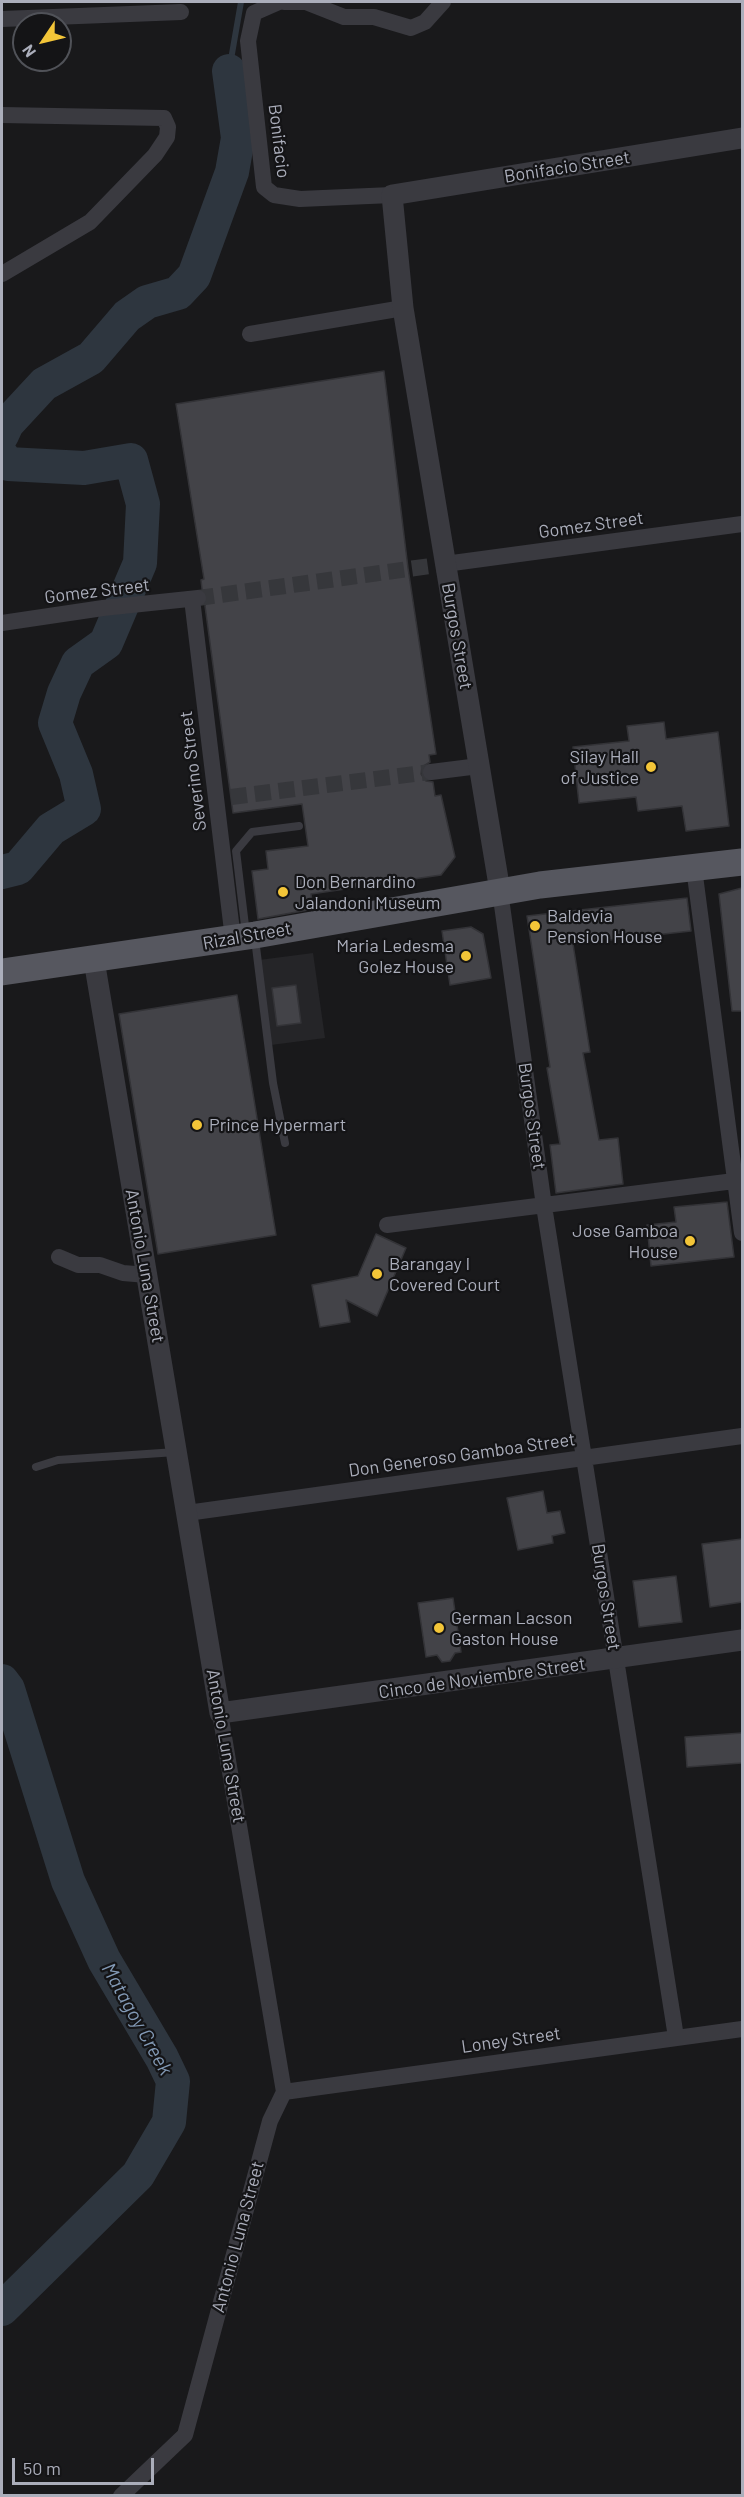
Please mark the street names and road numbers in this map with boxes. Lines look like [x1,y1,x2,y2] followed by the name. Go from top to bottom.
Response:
[264,103,294,179] street label: Bonifacio
[503,146,631,188] street label: Bonifacio Street
[537,507,645,543] street label: Gomez Street
[43,574,151,608] street label: Gomez Street
[437,581,477,691] street label: Burgos Street
[175,710,211,832] street label: Severino Street
[201,918,293,954] street label: Rizal Street
[514,1061,550,1171] street label: Burgos Street
[121,1187,169,1345] street label: Antonio Luna Street
[347,1428,577,1482] street label: Don Generoso Gamboa Street
[587,1542,625,1652] street label: Burgos Street
[377,1653,587,1703] street label: Cinco de Noviembre Street
[202,1667,250,1825] street label: Antonio Luna Street
[460,2022,562,2058] street label: Loney Street
[207,2159,269,2315] street label: Antonio Luna Street

